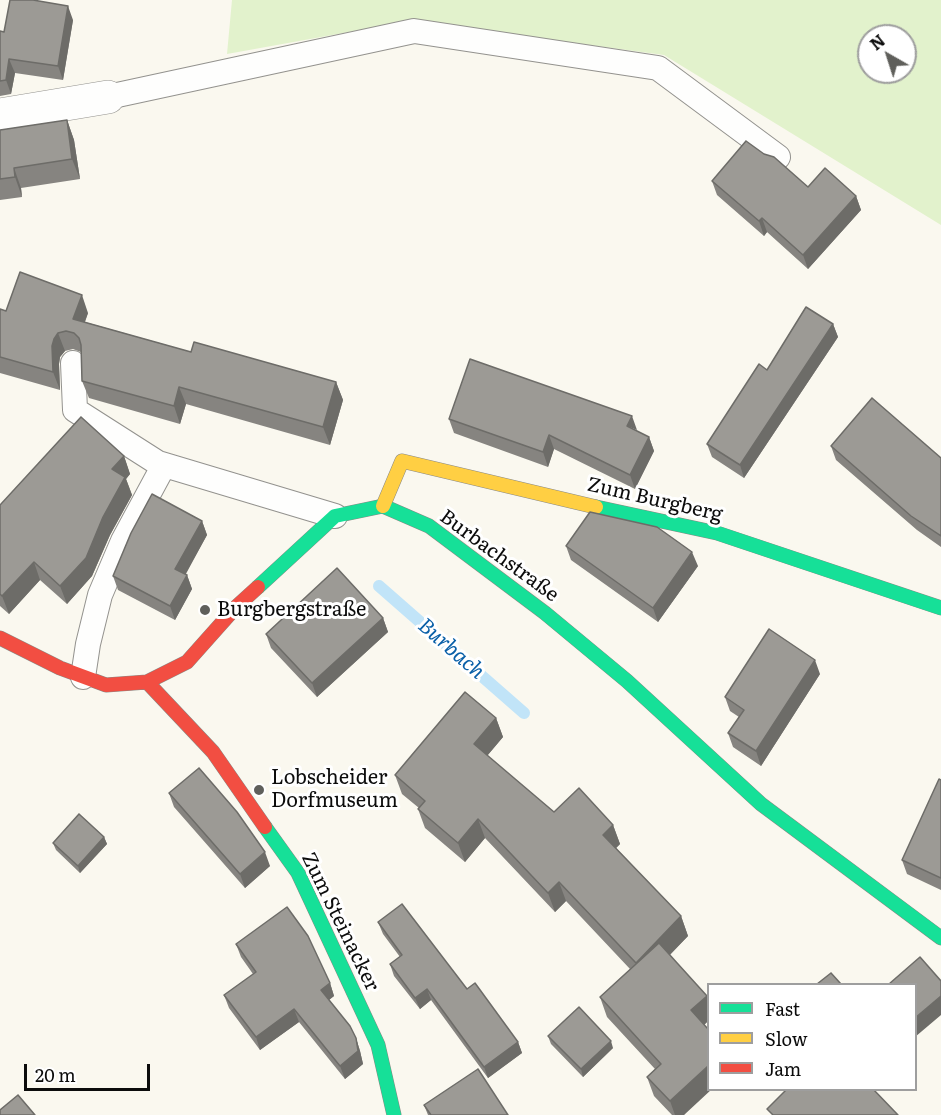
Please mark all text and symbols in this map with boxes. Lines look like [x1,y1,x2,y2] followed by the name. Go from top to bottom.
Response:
[857,24,917,84] north arrow
[864,28,890,55] text: N
[585,473,725,527] street label: Zum Burgberg
[435,505,563,607] street label: Burbachstraße
[217,598,366,622] place label: Burgbergstraße
[198,603,212,617] marker: Burgbergstraße
[413,613,489,685] water label: Burbach
[271,766,398,813] place label: Lobscheider Dorfmuseum
[252,783,266,797] marker: Lobscheider Dorfmuseum
[296,849,384,995] street label: Zum Steinacker
[707,983,917,1091] legend
[765,995,800,1022] text: Fast
[765,1025,807,1052] text: Slow
[27,1052,153,1090] scale bar
[765,1055,801,1082] text: Jam
[35,1061,76,1088] text: 20 m

